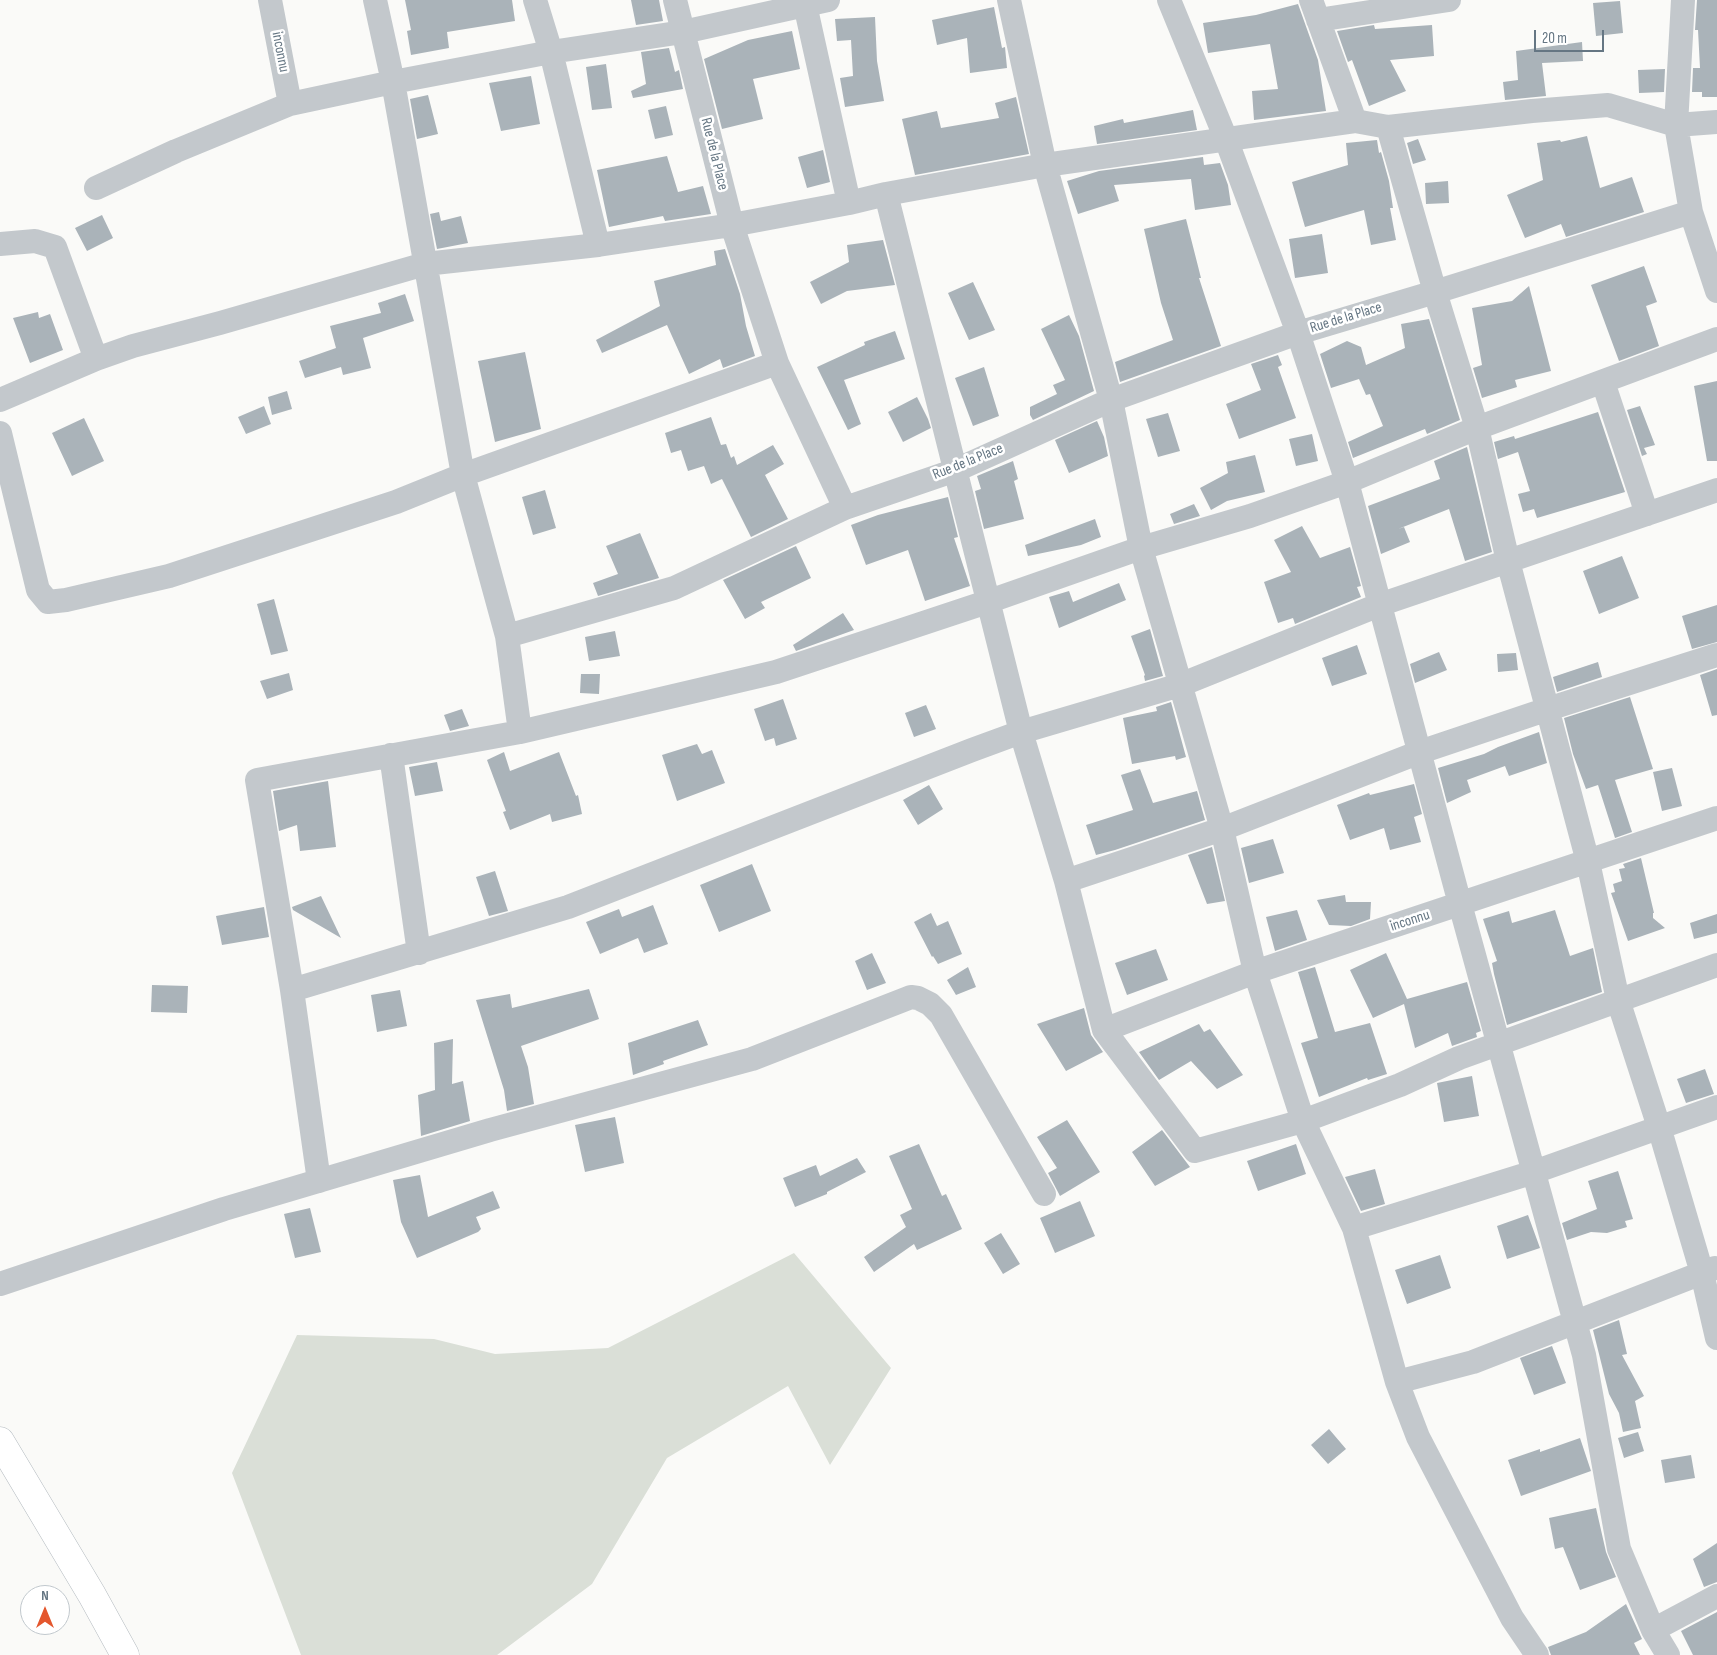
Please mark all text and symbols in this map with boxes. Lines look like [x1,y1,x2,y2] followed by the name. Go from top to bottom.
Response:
[1537,20,1607,52] scale bar
[1542,29,1567,48] text: 20 m
[267,30,293,74] street label: inconnu
[696,116,732,192] street label: Rue de la Place
[1308,299,1384,337] street label: Rue de la Place
[930,440,1006,484] street label: Rue de la Place
[1388,906,1432,936] street label: inconnu
[20,1585,70,1635] north arrow
[41,1587,49,1604] text: N

